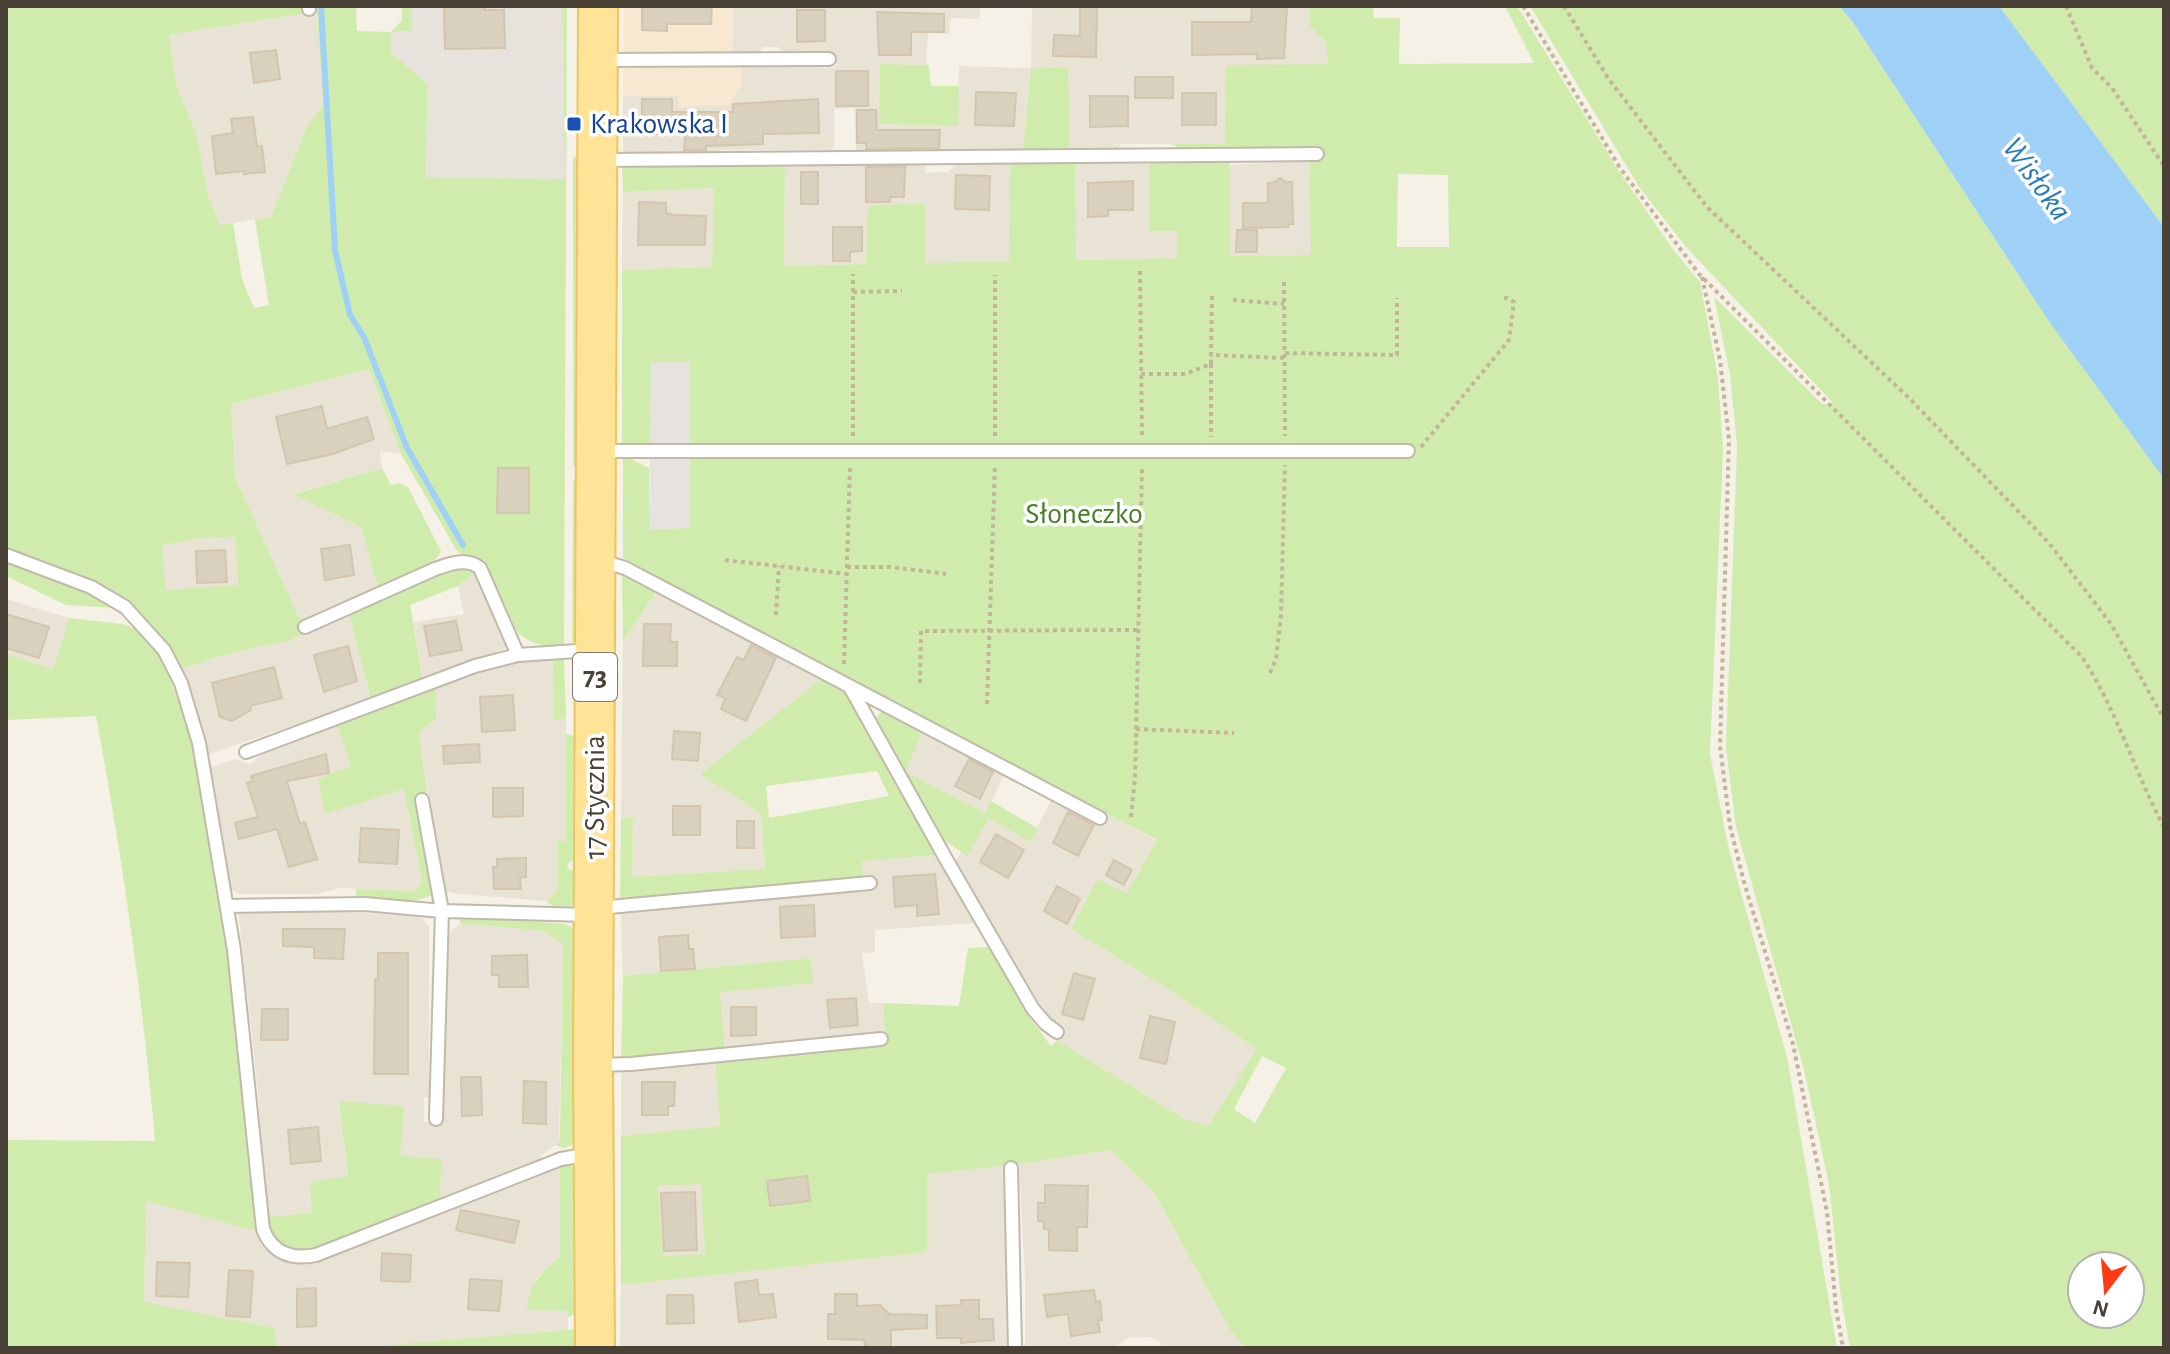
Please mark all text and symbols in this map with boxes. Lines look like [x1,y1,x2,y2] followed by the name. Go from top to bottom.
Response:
[590,109,728,139] place label: Krakowska I
[565,115,583,133] marker: Krakowska I
[1996,132,2078,226] water label: Wisłoka
[1025,499,1143,529] park label: Słoneczko
[573,653,617,701] road number: 73
[580,735,610,859] street label: 17 Stycznia
[2066,1250,2146,1330] north arrow
[2090,1296,2111,1321] text: N

